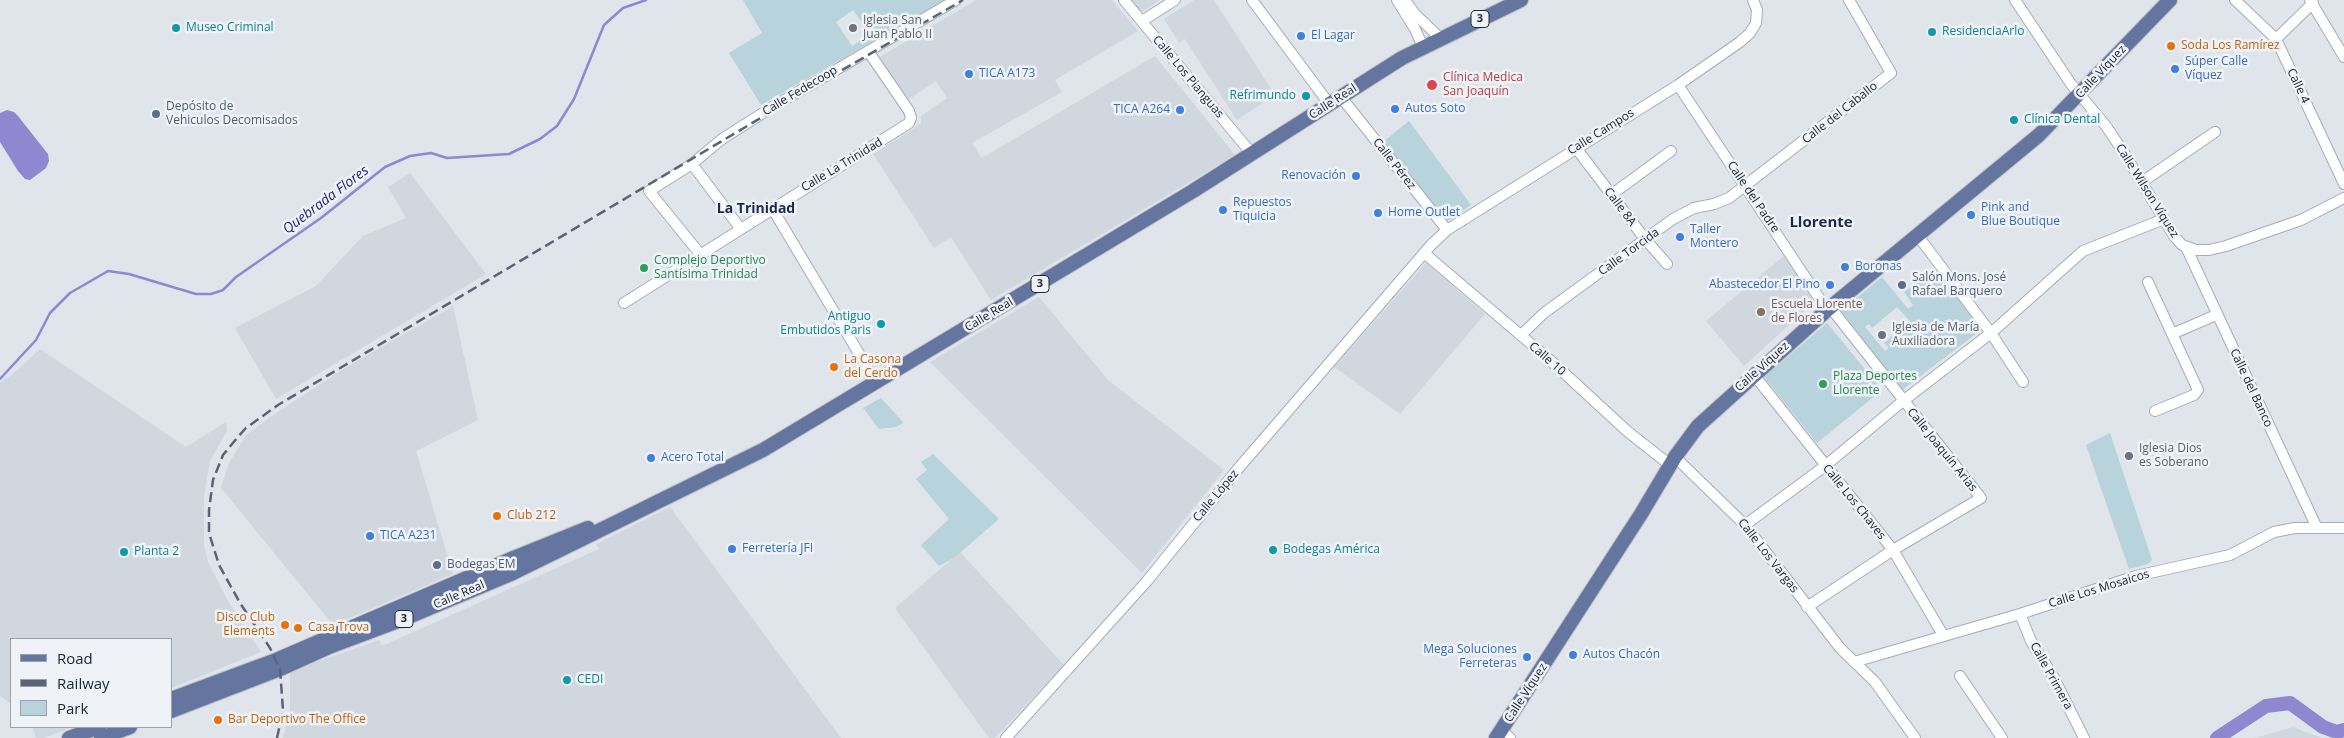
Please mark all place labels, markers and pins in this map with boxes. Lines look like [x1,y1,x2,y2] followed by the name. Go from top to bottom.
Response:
[863,14,932,42] place label: Iglesia San Juan Pablo II
[186,21,274,35] place label: Museo Criminal
[170,22,182,34] marker: Museo Criminal
[847,22,859,34] marker: Iglesia San Juan Pablo II
[1942,25,2025,39] place label: ResidenciaArlo
[1926,26,1938,38] marker: ResidenciaArlo
[1311,29,1355,43] place label: El Lagar
[1295,30,1307,42] marker: El Lagar
[2181,39,2280,53] place label: Soda Los Ramírez
[2165,40,2177,52] marker: Soda Los Ramírez
[2185,55,2248,83] place label: Súper Calle Víquez
[2169,63,2181,75] marker: Súper Calle Víquez
[979,67,1035,81] place label: TICA A173
[963,68,975,80] marker: TICA A173
[1443,71,1523,99] place label: Clínica Medica San Joaquín
[1425,78,1439,92] marker: Clínica Medica San Joaquín
[1229,89,1296,103] place label: Refrimundo
[1300,90,1312,102] marker: Refrimundo
[166,100,298,128] place label: Depósito de Vehiculos Decomisados
[1405,102,1466,116] place label: Autos Soto
[1114,103,1170,117] place label: TICA A264
[1389,103,1401,115] marker: Autos Soto
[1174,104,1186,116] marker: TICA A264
[150,108,162,120] marker: Depósito de Vehiculos Decomisados
[2024,113,2100,127] place label: Clínica Dental
[2008,114,2020,126] marker: Clínica Dental
[1281,169,1346,183] place label: Renovación
[1350,170,1362,182] marker: Renovación
[1233,196,1292,224] place label: Repuestos Tiquicia
[1981,201,2060,229] place label: Pink and Blue Boutique
[1217,204,1229,216] marker: Repuestos Tiquicia
[1388,206,1460,220] place label: Home Outlet
[1372,207,1384,219] marker: Home Outlet
[1965,209,1977,221] marker: Pink and Blue Boutique
[1690,223,1739,251] place label: Taller Montero
[1674,231,1686,243] marker: Taller Montero
[654,254,766,282] place label: Complejo Deportivo Santísima Trinidad
[1855,260,1902,274] place label: Boronas
[1839,261,1851,273] marker: Boronas
[638,262,650,274] marker: Complejo Deportivo Santísima Trinidad
[1912,271,2006,299] place label: Salón Mons. José Rafael Barquero
[1709,278,1820,292] place label: Abastecedor El Pino
[1824,279,1836,291] marker: Abastecedor El Pino
[1896,279,1908,291] marker: Salón Mons. José Rafael Barquero
[1771,298,1863,326] place label: Escuela Llorente de Flores
[1755,306,1767,318] marker: Escuela Llorente de Flores
[780,310,871,338] place label: Antiguo Embutidos Paris
[875,318,887,330] marker: Antiguo Embutidos Paris
[1892,321,1979,349] place label: Iglesia de María Auxiliadora
[1876,329,1888,341] marker: Iglesia de María Auxiliadora
[844,353,901,381] place label: La Casona del Cerdo
[828,361,840,373] marker: La Casona del Cerdo
[1833,370,1917,398] place label: Plaza Deportes Llorente
[1817,378,1829,390] marker: Plaza Deportes Llorente
[2139,442,2209,470] place label: Iglesia Dios es Soberano
[2123,450,2135,462] marker: Iglesia Dios es Soberano
[661,451,724,465] place label: Acero Total
[645,452,657,464] marker: Acero Total
[507,509,556,523] place label: Club 212
[491,510,503,522] marker: Club 212
[380,529,436,543] place label: TICA A231
[364,530,376,542] marker: TICA A231
[742,542,813,556] place label: Ferretería JFI
[726,543,738,555] marker: Ferretería JFI
[1283,543,1380,557] place label: Bodegas América
[1267,544,1279,556] marker: Bodegas América
[134,545,179,559] place label: Planta 2
[118,546,130,558] marker: Planta 2
[447,558,516,572] place label: Bodegas EM
[431,559,443,571] marker: Bodegas EM
[216,611,275,639] place label: Disco Club Elements
[279,619,291,631] marker: Disco Club Elements
[308,621,369,635] place label: Casa Trova
[292,622,304,634] marker: Casa Trova
[1423,643,1517,671] place label: Mega Soluciones Ferreteras
[1583,648,1660,662] place label: Autos Chacón
[1567,649,1579,661] marker: Autos Chacón
[1521,651,1533,663] marker: Mega Soluciones Ferreteras
[577,673,603,687] place label: CEDI
[561,674,573,686] marker: CEDI
[228,713,366,727] place label: Bar Deportivo The Office
[212,714,224,726] marker: Bar Deportivo The Office

